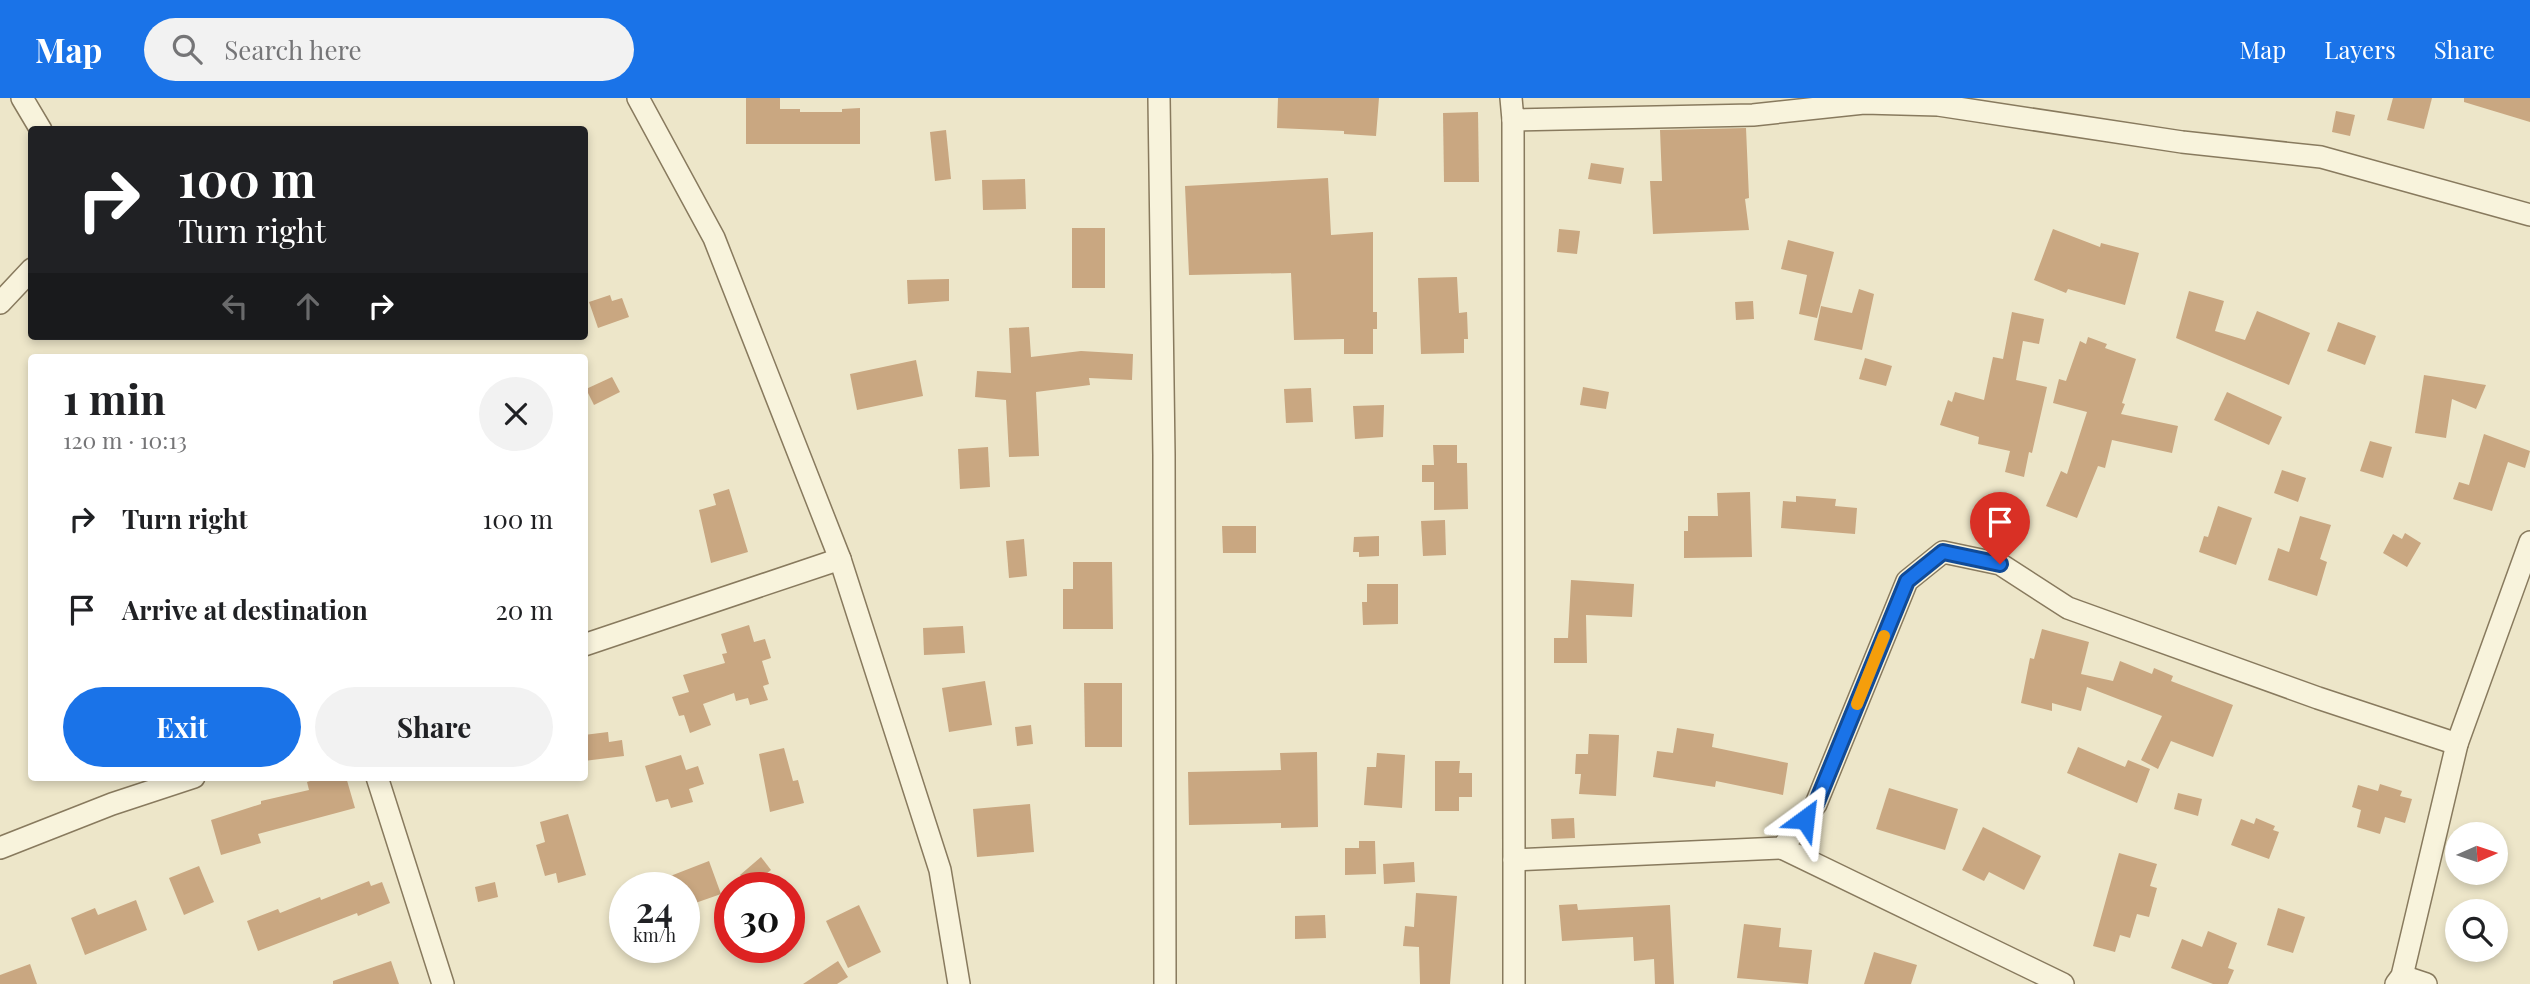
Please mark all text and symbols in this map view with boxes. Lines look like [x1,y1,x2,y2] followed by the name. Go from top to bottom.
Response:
[144,18,634,81] search box
[35,27,102,71] text: Map
[168,30,206,68] icon: search
[224,32,362,67] text: Search here
[2240,33,2286,65] text: Map
[2324,33,2396,65] text: Layers
[2434,33,2495,65] text: Share
[178,145,316,210] text: 100 m
[63,154,154,245] icon: right
[178,208,326,251] text: Turn right
[216,287,254,325] icon: left
[289,287,327,325] icon: ahead
[362,287,400,325] icon: right
[63,370,166,426] text: 1 min
[479,377,553,451] button: close
[63,424,187,455] text: 120 m · 10:13
[1970,492,2030,564] pin
[63,500,101,538] icon: right
[122,501,248,536] text: Turn right
[483,501,553,536] text: 100 m
[1981,503,2019,541] icon: arrive
[63,591,101,629] icon: arrive
[122,592,368,627] text: Arrive at destination
[495,592,553,627] text: 20 m
[63,687,301,767] button: Exit
[315,687,553,767] button: Share
[1768,782,1842,856] position arrow
[2445,822,2508,886] north arrow
[2445,822,2508,962] map controls
[714,872,805,963] speed limit sign: 30
[636,885,673,932] text: 24
[2445,899,2508,962] button: search
[633,923,676,947] text: km/h

